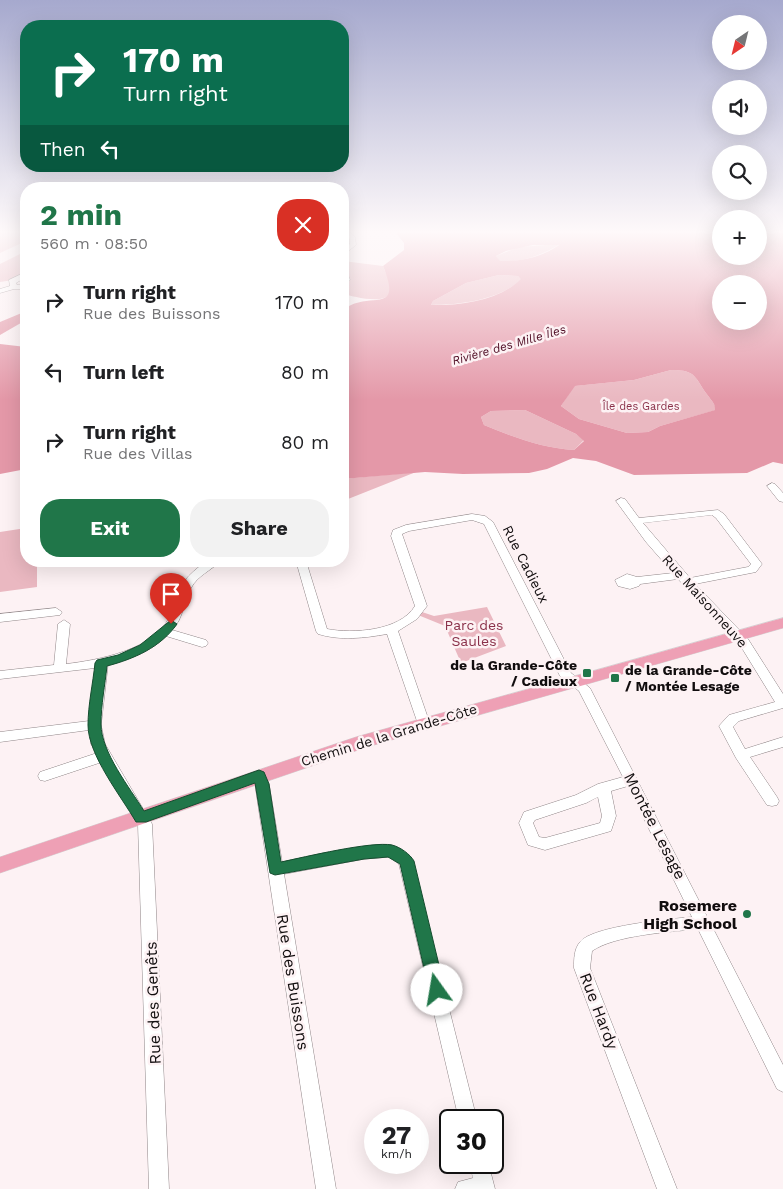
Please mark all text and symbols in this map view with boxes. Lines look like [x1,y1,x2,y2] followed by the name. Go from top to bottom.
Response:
[712,15,768,70] north arrow
[712,15,767,330] map controls
[123,39,224,81] text: 170 m
[40,40,105,105] icon: right
[712,80,767,135] button: sound
[123,81,228,106] text: Turn right
[96,135,124,163] icon: left
[40,138,86,161] text: Then
[712,145,767,200] button: search
[40,197,122,232] text: 2 min
[277,199,329,251] button: close
[712,210,767,265] button: +
[40,234,148,253] text: 560 m · 08:50
[712,275,767,330] button: −
[83,281,176,304] text: Turn right
[40,288,68,316] icon: right
[275,291,329,314] text: 170 m
[83,304,221,323] text: Rue des Buissons
[451,322,567,368] water label: Rivière des Mille Îles
[40,358,68,386] icon: left
[83,361,164,384] text: Turn left
[281,361,329,384] text: 80 m
[602,399,680,413] park label: Île des Gardes
[83,421,176,444] text: Turn right
[40,428,68,456] icon: right
[281,431,329,454] text: 80 m
[83,444,193,463] text: Rue des Villas
[40,499,180,557] button: Exit
[190,499,329,557] button: Share
[500,523,552,605] street label: Rue Cadieux
[659,551,751,651] street label: Rue Maisonneuve
[150,573,192,624] pin
[157,580,185,608] icon: arrive
[445,617,503,649] park label: Parc des Saules
[450,657,578,689] place label: de la Grande-Côte / Cadieux
[625,662,752,694] place label: de la Grande-Côte / Montée Lesage
[581,667,593,679] marker: de la Grande-Côte / Cadieux
[609,672,621,684] marker: de la Grande-Côte / Montée Lesage
[299,701,479,769] street label: Chemin de la Grande-Côte
[620,769,690,883] street label: Montée Lesage
[643,896,738,933] place label: Rosemere High School
[741,908,753,920] marker: Rosemere High School
[273,913,313,1051] street label: Rue des Buissons
[141,941,165,1065] street label: Rue des Genêts
[410,963,462,1015] position arrow
[576,970,623,1053] street label: Rue Hardy
[439,1109,504,1174] speed limit sign: 30
[382,1121,411,1150] text: 27
[381,1147,412,1161] text: km/h

